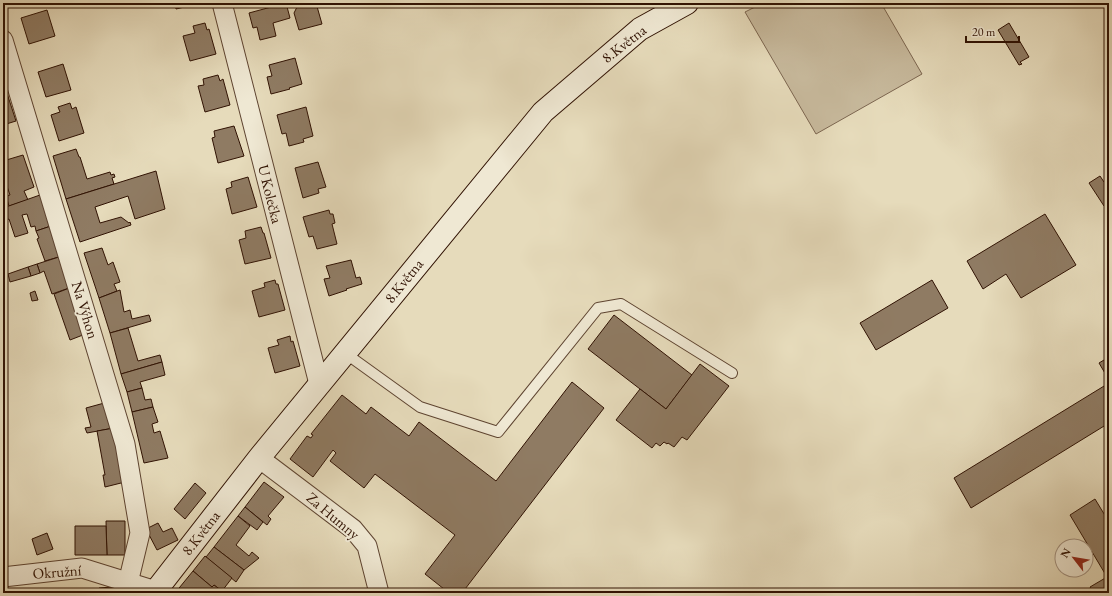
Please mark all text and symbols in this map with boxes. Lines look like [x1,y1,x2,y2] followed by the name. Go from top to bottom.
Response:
[966,18,1019,44] scale bar
[598,20,650,67] street label: 8.Května
[972,24,996,40] text: 20 m
[254,163,287,225] street label: U Kolečka
[380,255,427,307] street label: 8.Května
[68,279,103,341] street label: Na Výhon
[303,488,364,544] street label: Za Humny
[177,507,224,559] street label: 8.Května
[1054,538,1094,578] north arrow
[1057,545,1074,560] text: N
[32,560,82,583] street label: Okružní

